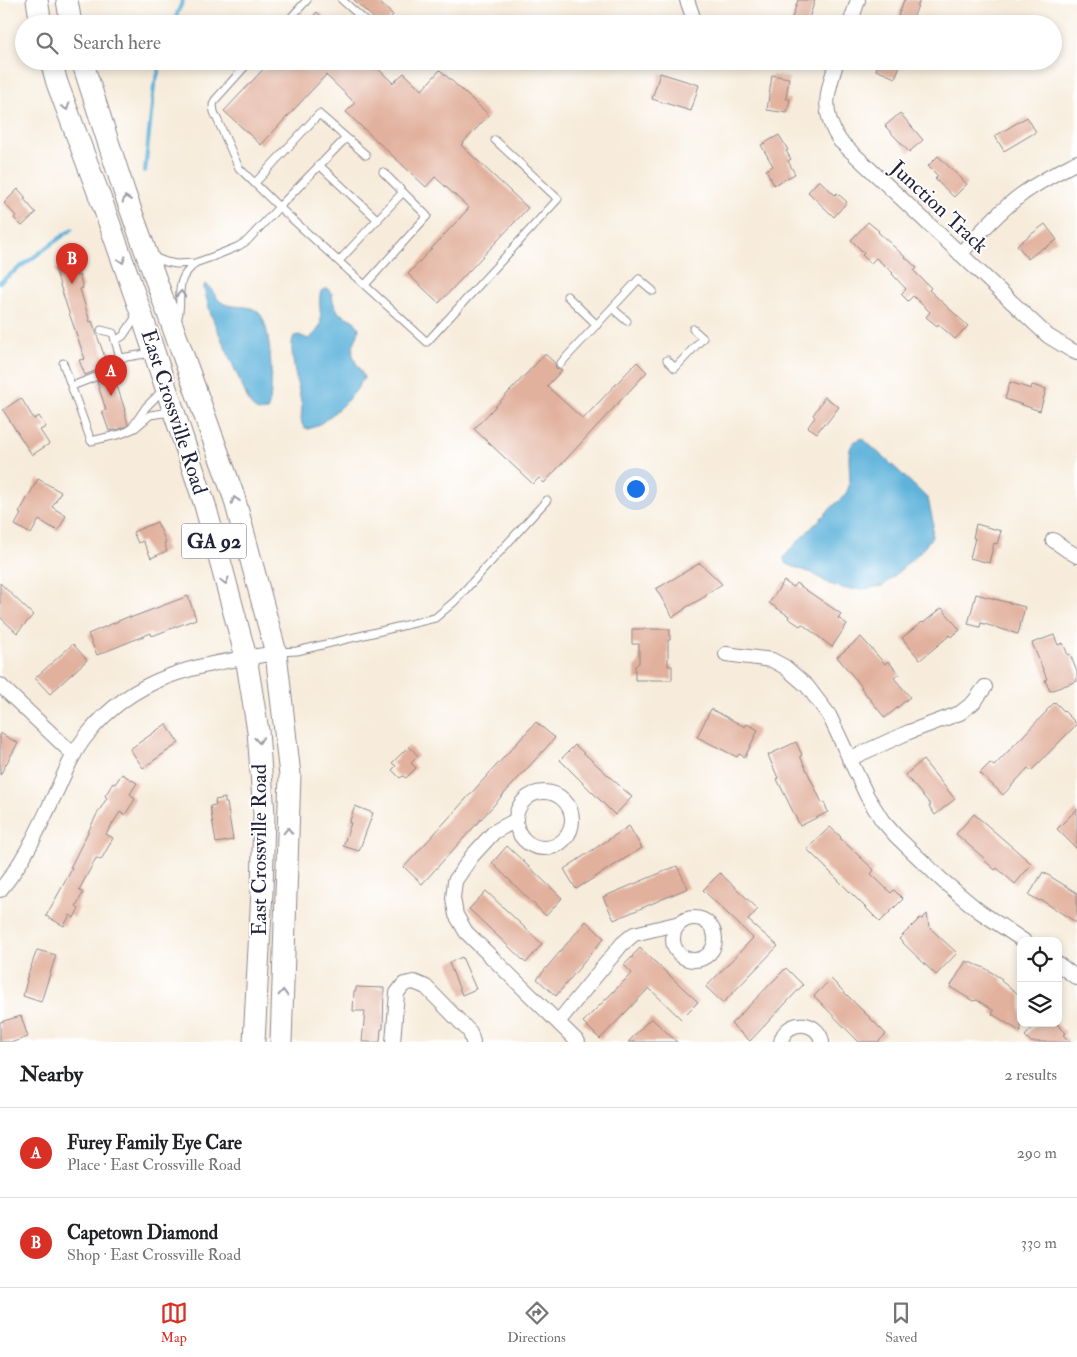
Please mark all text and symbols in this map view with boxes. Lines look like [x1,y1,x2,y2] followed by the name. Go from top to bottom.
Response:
[15,15,1062,70] search box
[33,29,61,57] icon: search
[73,31,161,55] text: Search here
[60,103,70,111] one-way arrow
[884,154,994,259] street label: Junction Track
[122,195,132,203] one-way arrow
[56,243,88,284] pin: B
[116,255,126,264] one-way arrow
[175,290,186,298] one-way arrow
[135,326,214,499] street label: East Crossville Road
[95,355,127,396] pin: A
[623,476,649,502] your location
[230,496,240,504] one-way arrow
[182,524,246,558] road number: GA 92
[219,577,230,586] one-way arrow
[253,736,264,744] one-way arrow
[246,763,273,936] street label: East Crossville Road
[283,827,293,834] one-way arrow
[1017,937,1062,1027] map controls
[1017,937,1062,982] button: locate
[1017,982,1062,1027] button: layers
[277,989,288,997] one-way arrow
[20,1061,83,1088] text: Nearby
[1004,1065,1057,1085] text: 2 results
[67,1131,242,1155] text: Furey Family Eye Care
[31,1143,41,1163] text: A
[1017,1143,1057,1163] text: 290 m
[67,1155,241,1175] text: Place · East Crossville Road
[67,1221,218,1245] text: Capetown Diamond
[31,1233,41,1253] text: B
[1021,1233,1057,1253] text: 330 m
[67,1245,241,1265] text: Shop · East Crossville Road
[160,1299,188,1346] tab: Map
[507,1299,566,1346] tab: Directions
[885,1299,917,1346] tab: Saved

